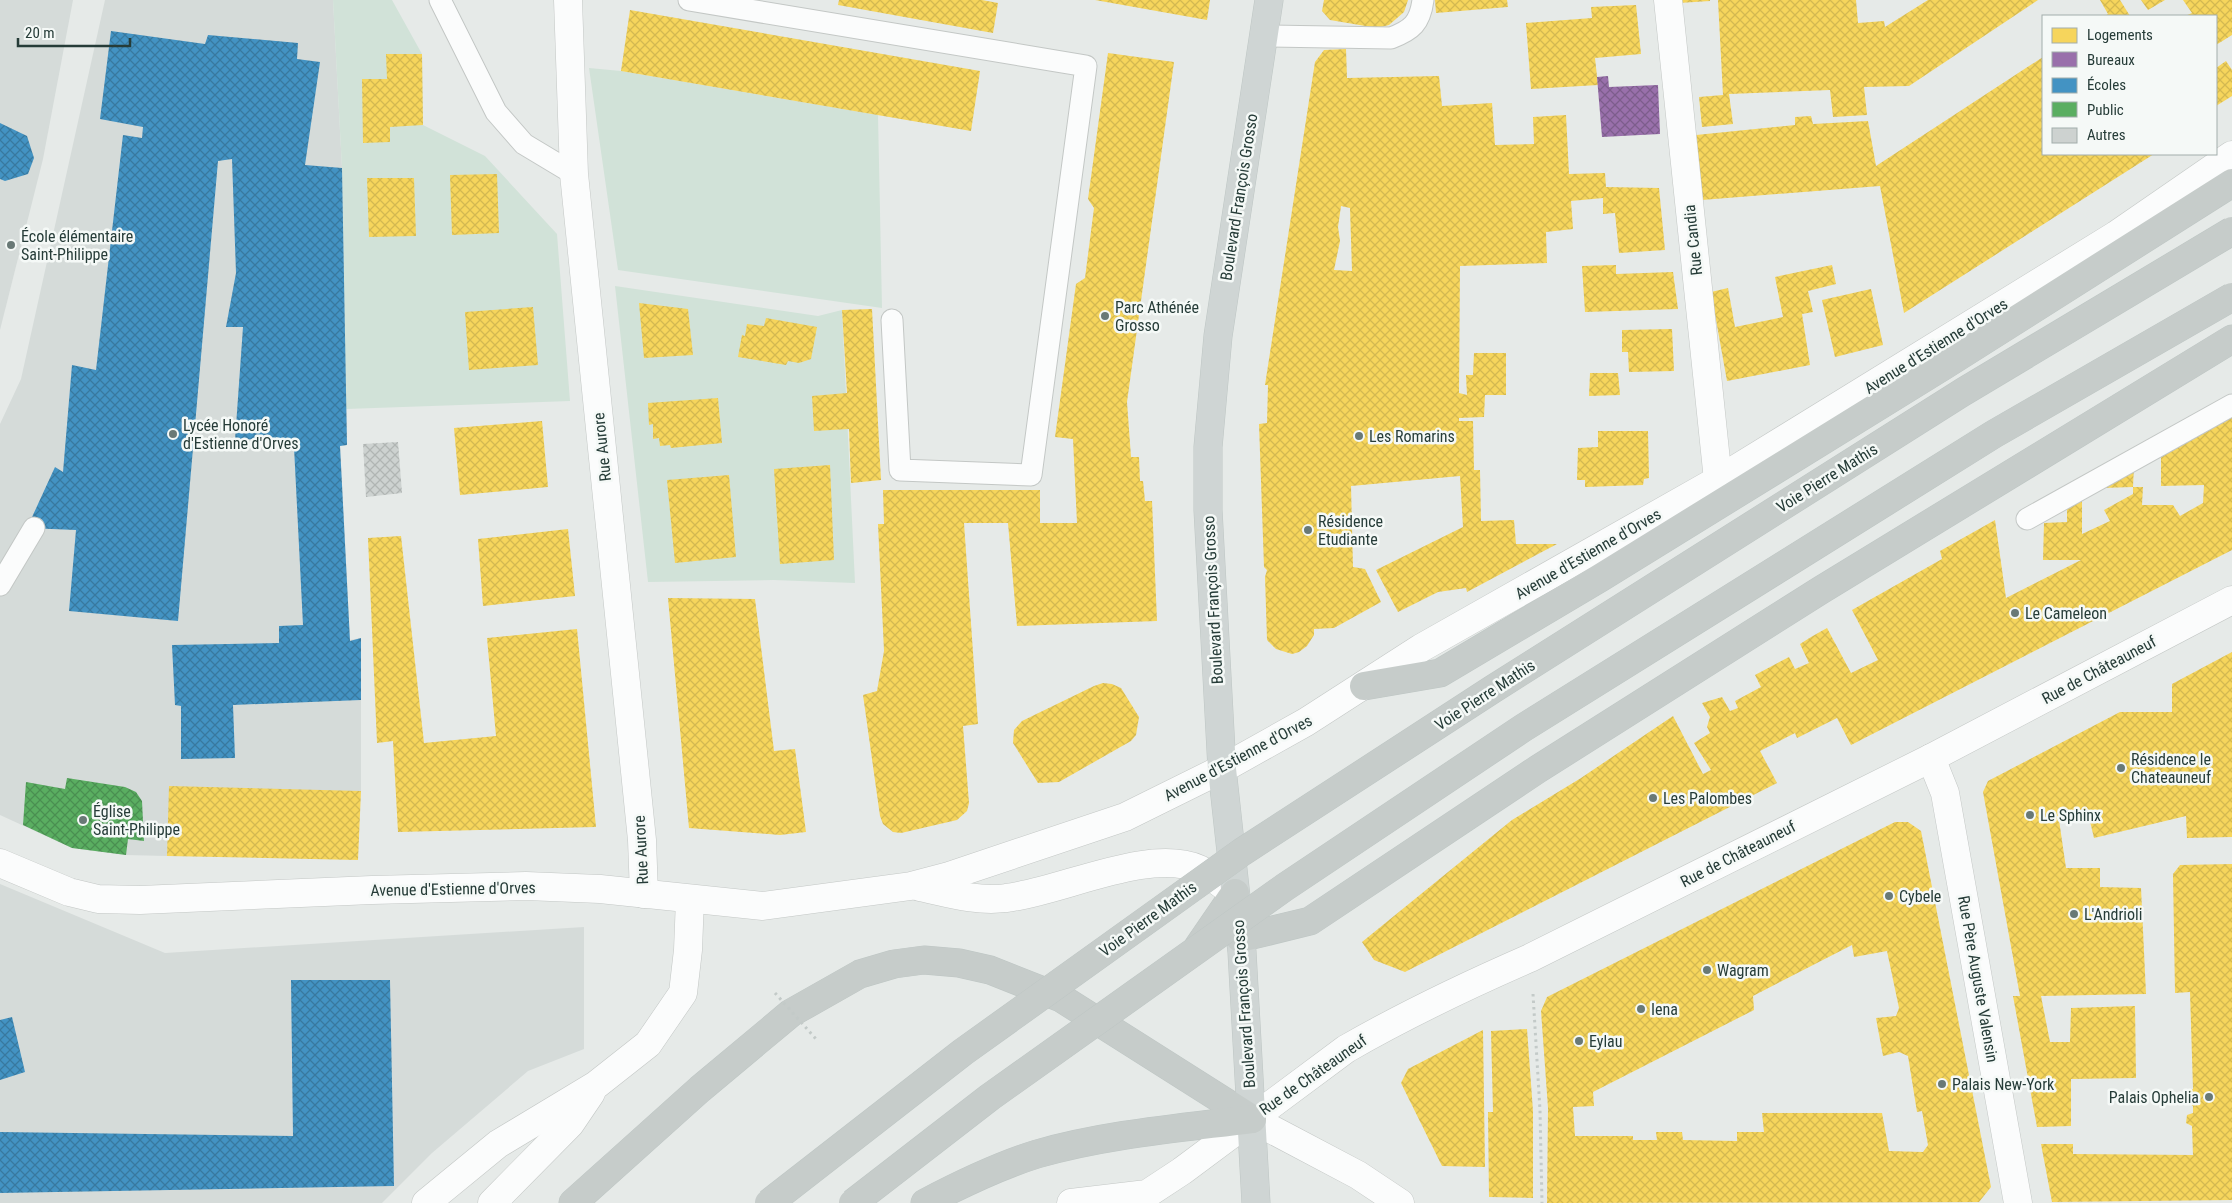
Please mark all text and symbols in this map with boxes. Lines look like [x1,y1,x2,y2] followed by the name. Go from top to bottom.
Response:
[18,15,130,47] scale bar
[2042,15,2217,155] legend
[25,24,55,42] text: 20 m
[2087,26,2153,44] text: Logements
[2087,51,2135,69] text: Bureaux
[2087,76,2126,94] text: Écoles
[2087,101,2124,119] text: Public
[1216,112,1262,282] street label: Boulevard François Grosso
[2087,126,2126,144] text: Autres
[1680,204,1706,276] street label: Rue Candia
[21,227,133,264] place label: École élémentaire Saint-Philippe
[5,239,17,251] marker: École élémentaire Saint-Philippe
[1861,294,2011,398] street label: Avenue d'Estienne d'Orves
[1115,298,1199,335] place label: Parc Athénée Grosso
[1099,310,1111,322] marker: Parc Athénée Grosso
[589,412,615,482] street label: Rue Aurore
[183,416,298,453] place label: Lycée Honoré d'Estienne d'Orves
[1369,427,1455,446] place label: Les Romarins
[167,428,179,440] marker: Lycée Honoré d'Estienne d'Orves
[1353,430,1365,442] marker: Les Romarins
[1773,439,1881,517] street label: Voie Pierre Mathis
[1512,504,1664,604] street label: Avenue d'Estienne d'Orves
[1318,512,1383,549] place label: Résidence Etudiante
[1199,515,1227,685] street label: Boulevard François Grosso
[1302,524,1314,536] marker: Résidence Etudiante
[2025,604,2107,623] place label: Le Cameleon
[2009,607,2021,619] marker: Le Cameleon
[2039,632,2159,708] street label: Rue de Châteauneuf
[1431,656,1539,734] street label: Voie Pierre Mathis
[1161,711,1315,805] street label: Avenue d'Estienne d'Orves
[2131,750,2211,787] place label: Résidence le Chateauneuf
[2115,762,2127,774] marker: Résidence le Chateauneuf
[1663,789,1752,808] place label: Les Palombes
[1647,792,1659,804] marker: Les Palombes
[93,802,180,839] place label: Église Saint-Philippe
[2040,806,2101,825] place label: Le Sphinx
[2024,809,2036,821] marker: Le Sphinx
[77,814,89,826] marker: Église Saint-Philippe
[630,815,652,885] street label: Rue Aurore
[1677,817,1799,891] street label: Rue de Châteauneuf
[1096,877,1200,961] street label: Voie Pierre Mathis
[370,878,536,900] street label: Avenue d'Estienne d'Orves
[1899,887,1941,906] place label: Cybele
[1883,890,1895,902] marker: Cybele
[1954,894,2002,1064] street label: Rue Père Auguste Valensin
[2084,905,2142,924] place label: L'Andrioli
[2068,908,2080,920] marker: L'Andrioli
[1229,919,1259,1089] street label: Boulevard François Grosso
[1717,961,1769,980] place label: Wagram
[1701,964,1713,976] marker: Wagram
[1651,1000,1678,1019] place label: Iena
[1635,1003,1647,1015] marker: Iena
[1256,1031,1370,1119] street label: Rue de Châteauneuf
[1589,1032,1622,1051] place label: Eylau
[1573,1035,1585,1047] marker: Eylau
[1952,1075,2055,1094] place label: Palais New-York
[1936,1078,1948,1090] marker: Palais New-York
[2109,1088,2199,1107] place label: Palais Ophelia
[2203,1091,2215,1103] marker: Palais Ophelia

